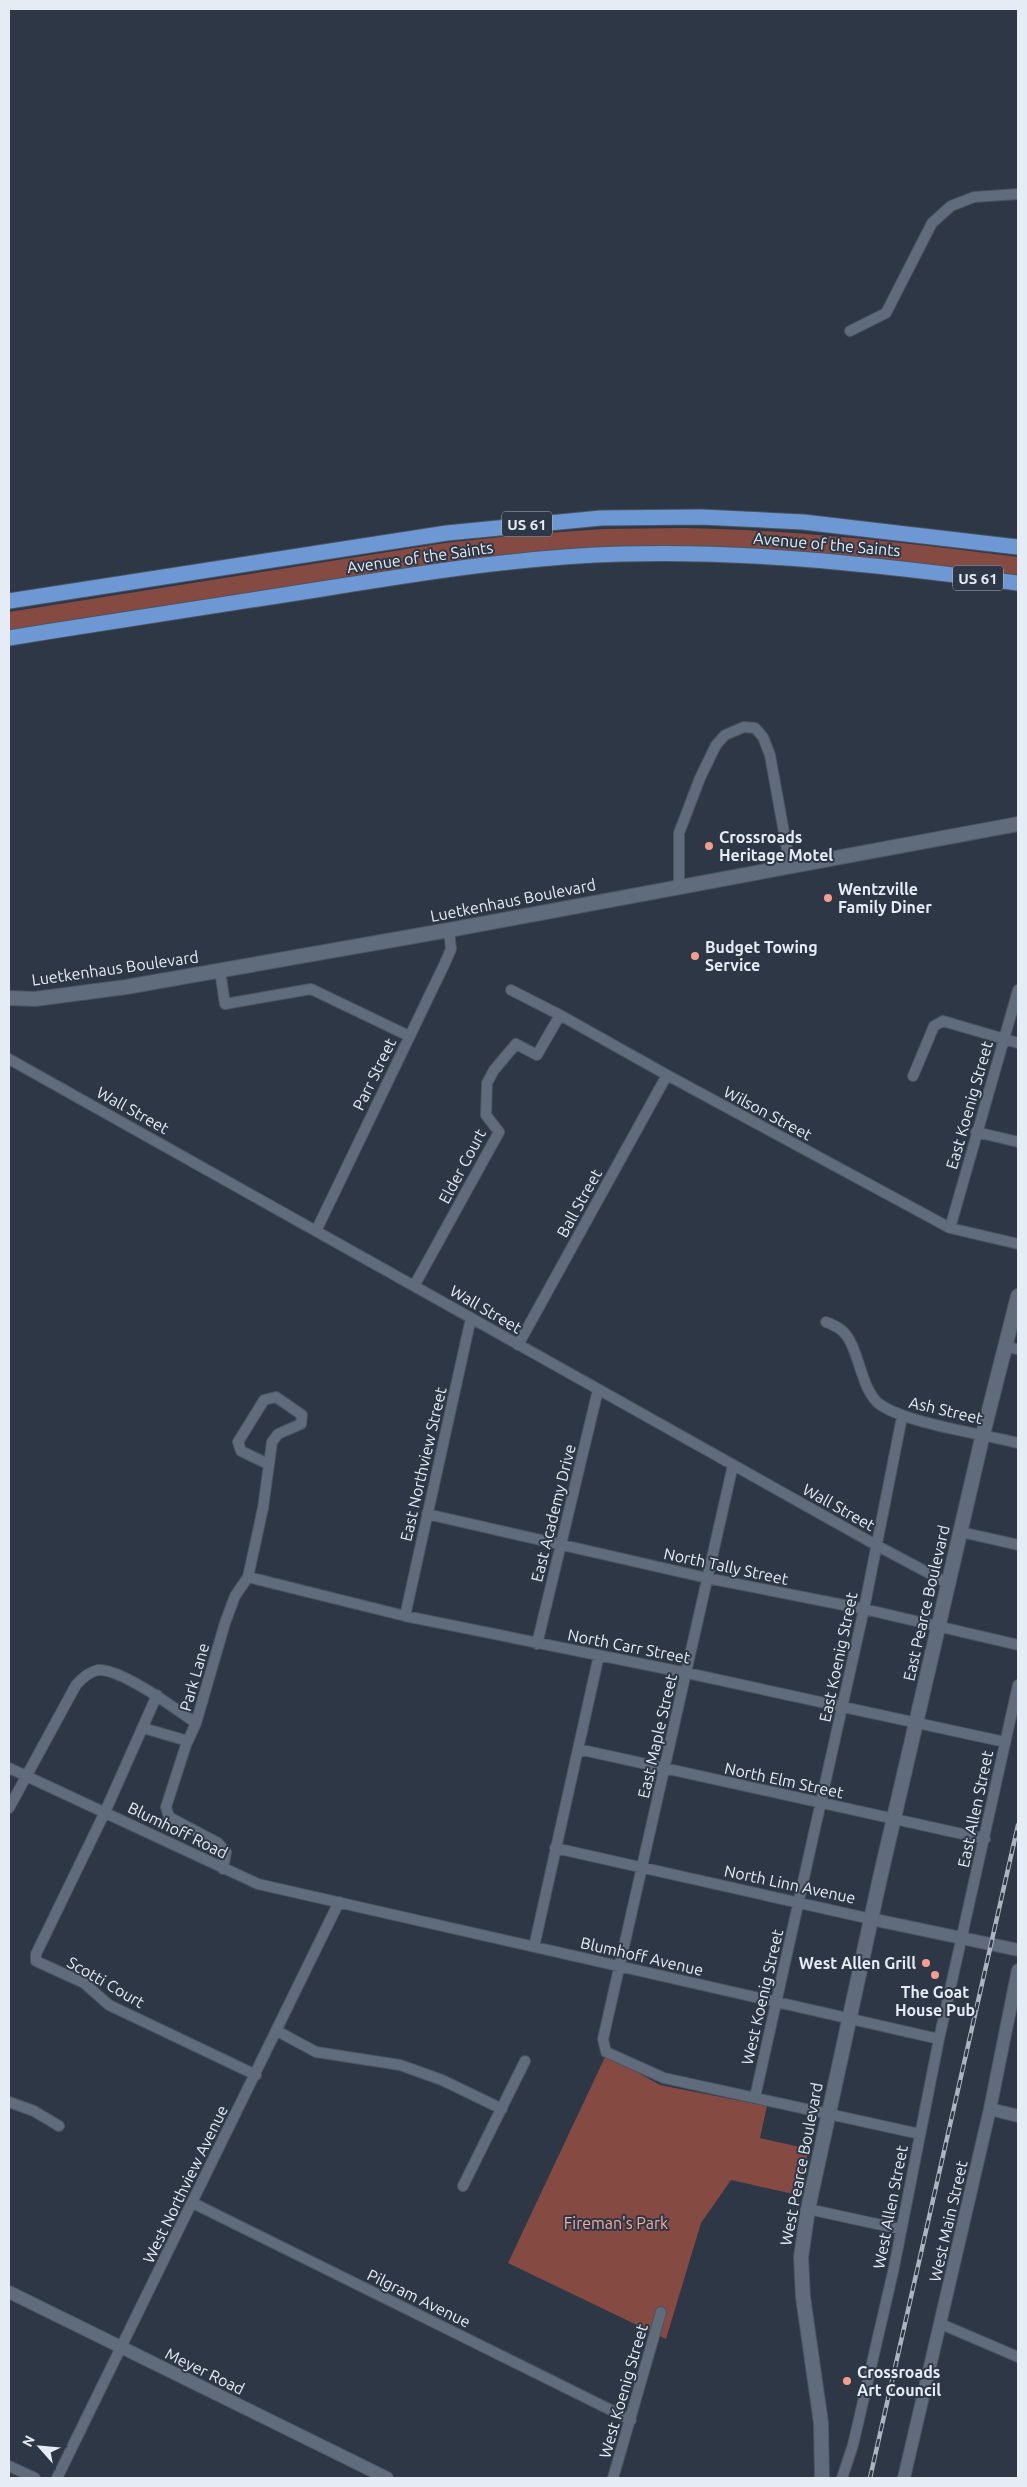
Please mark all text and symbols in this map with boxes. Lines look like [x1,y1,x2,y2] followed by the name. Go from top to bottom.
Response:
[502,512,552,536] road number: US 61
[753,529,901,559] street label: Avenue of the Saints
[346,538,494,576] street label: Avenue of the Saints
[953,566,1003,590] road number: US 61
[719,828,833,864] place label: Crossroads Heritage Motel
[703,840,715,852] marker: Crossroads Heritage Motel
[429,875,597,925] street label: Luetkenhaus Boulevard
[838,880,932,916] place label: Wentzville Family Diner
[822,892,834,904] marker: Wentzville Family Diner
[705,938,818,974] place label: Budget Towing Service
[30,947,200,989] street label: Luetkenhaus Boulevard
[689,950,701,962] marker: Budget Towing Service
[349,1034,400,1113] street label: Parr Street
[942,1038,996,1171] street label: East Koenig Street
[721,1082,816,1144] street label: Wilson Street
[94,1083,173,1137] street label: Wall Street
[435,1125,489,1206] street label: Elder Court
[553,1165,605,1240] street label: Ball Street
[447,1281,526,1337] street label: Wall Street
[397,1385,450,1543] street label: East Northview Street
[907,1393,985,1427] street label: Ash Street
[527,1442,579,1584] street label: East Academy Drive
[800,1480,879,1534] street label: Wall Street
[899,1523,953,1683] street label: East Pearce Boulevard
[662,1544,791,1588] street label: North Tally Street
[815,1590,861,1724] street label: East Koenig Street
[566,1625,692,1667] street label: North Carr Street
[176,1641,212,1713] street label: Park Lane
[634,1671,680,1800] street label: East Maple Street
[954,1748,996,1869] street label: East Allen Street
[723,1759,846,1802] street label: North Elm Street
[125,1798,231,1862] street label: Blumhoff Road
[723,1861,857,1907] street label: North Linn Avenue
[738,1927,787,2067] street label: West Koenig Street
[579,1933,705,1979] street label: Blumhoff Avenue
[64,1953,148,2012] street label: Scotti Court
[799,1954,916,1972] place label: West Allen Grill
[920,1957,932,1969] marker: West Allen Grill
[929,1969,941,1981] marker: The Goat House Pub
[895,1983,975,2019] place label: The Goat House Pub
[776,2081,826,2247] street label: West Pearce Boulevard
[139,2102,231,2266] street label: West Northview Avenue
[869,2143,911,2270] street label: West Allen Street
[925,2158,971,2283] street label: West Main Street
[564,2214,668,2232] park label: Fireman's Park
[364,2265,474,2331] street label: Pilgram Avenue
[595,2321,651,2460] street label: West Koenig Street
[162,2344,248,2398] street label: Meyer Road
[857,2363,941,2399] place label: Crossroads Art Council
[841,2375,853,2387] marker: Crossroads Art Council
[15,2422,65,2472] north arrow
[19,2433,38,2449] text: N

